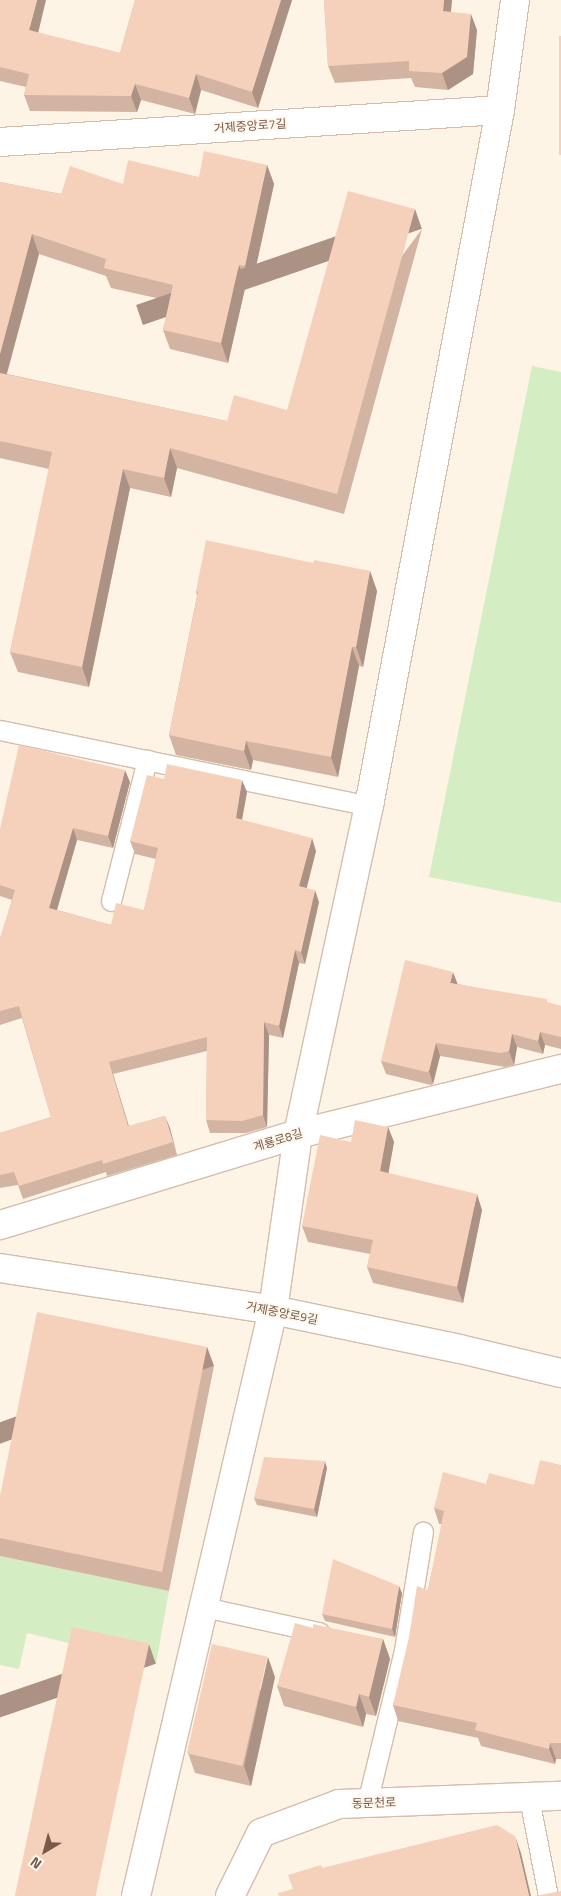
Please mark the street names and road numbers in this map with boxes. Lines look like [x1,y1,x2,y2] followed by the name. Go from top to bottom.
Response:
[213,116,287,136] street label: 거제중앙로7길
[252,1126,304,1154] street label: 계룡로8길
[245,1299,319,1327] street label: 거제중앙로9길
[352,1795,396,1811] street label: 동문천로

